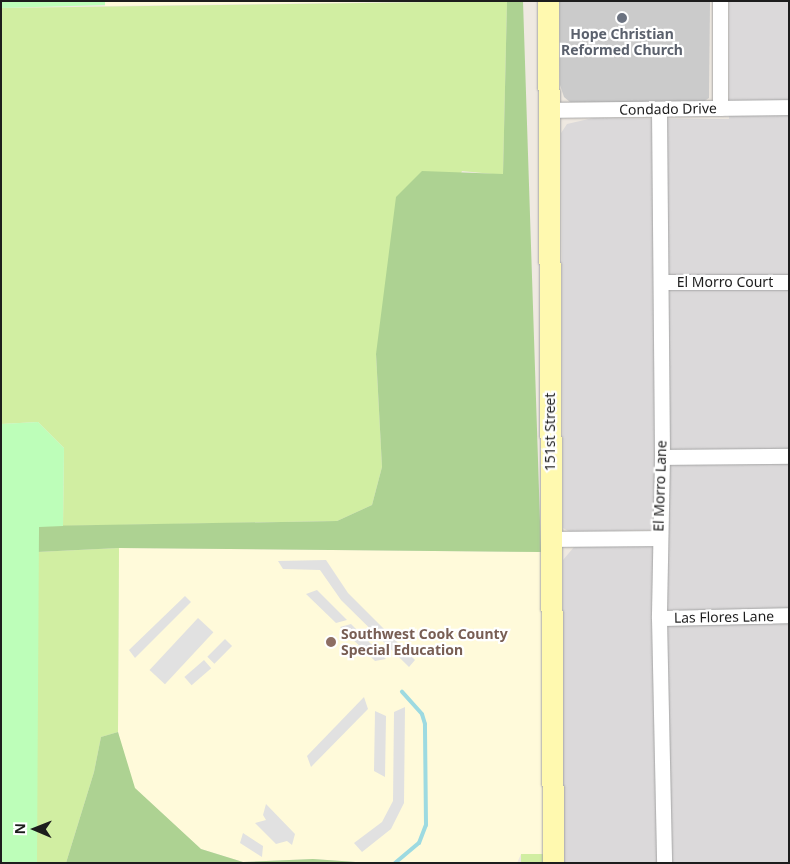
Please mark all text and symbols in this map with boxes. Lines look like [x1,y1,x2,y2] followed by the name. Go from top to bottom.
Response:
[616,12,628,24] marker: Hope Christian Reformed Church
[561,26,683,58] place label: Hope Christian Reformed Church
[619,100,717,118] street label: Condado Drive
[677,274,773,290] street label: El Morro Court
[542,393,558,471] street label: 151st Street
[650,440,670,532] street label: El Morro Lane
[674,608,774,626] street label: Las Flores Lane
[341,626,508,658] place label: Southwest Cook County Special Education
[325,636,337,648] marker: Southwest Cook County Special Education
[10,804,60,854] north arrow
[10,823,29,835] text: N

